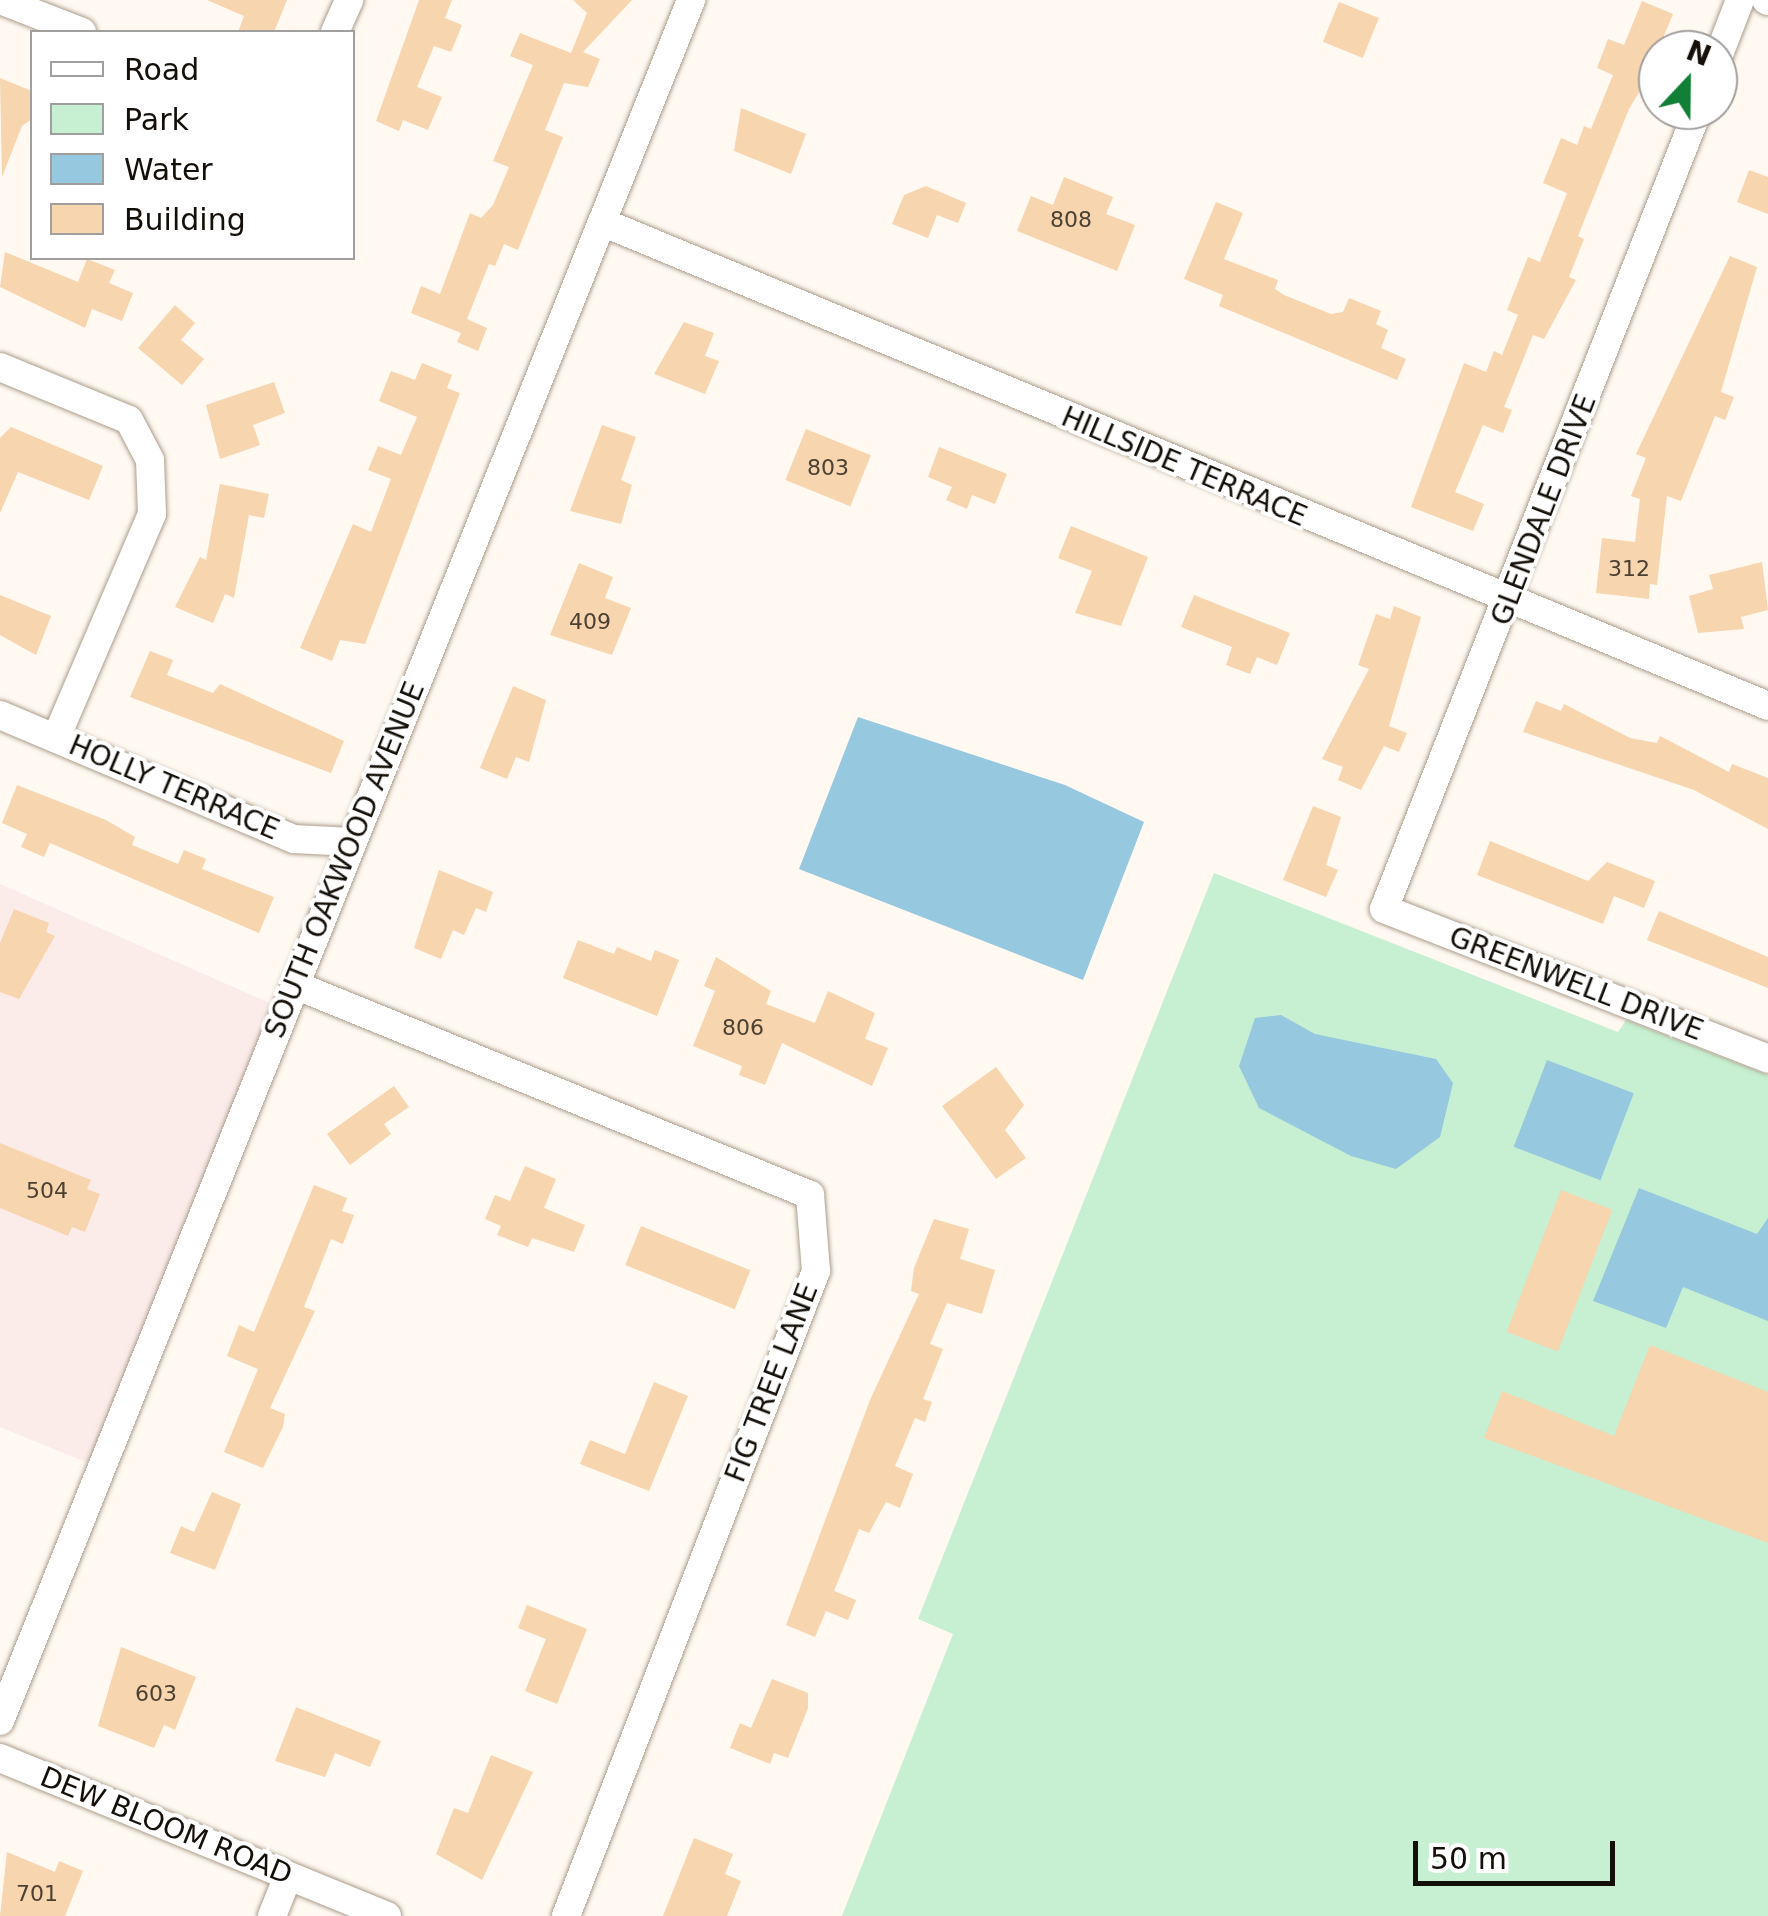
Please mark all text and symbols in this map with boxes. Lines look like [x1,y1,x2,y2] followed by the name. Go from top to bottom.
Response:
[30,30,355,260] legend
[1638,30,1738,130] north arrow
[1682,34,1716,73] text: N
[124,52,199,87] text: Road
[124,102,189,137] text: Park
[124,152,213,187] text: Water
[124,202,246,237] text: Building
[1050,207,1092,233] house number: 808
[1485,390,1603,630] street label: GLENDALE DRIVE
[1056,400,1312,534] street label: HILLSIDE TERRACE
[807,455,849,481] house number: 803
[1608,556,1650,582] house number: 312
[569,609,611,635] house number: 409
[258,677,432,1043] street label: SOUTH OAKWOOD AVENUE
[64,729,284,847] street label: HOLLY TERRACE
[1444,920,1708,1048] street label: GREENWELL DRIVE
[722,1015,764,1041] house number: 806
[26,1178,68,1204] house number: 504
[719,1279,825,1487] street label: FIG TREE LANE
[135,1681,177,1707] house number: 603
[35,1760,297,1892] street label: DEW BLOOM ROAD
[1418,1821,1620,1883] scale bar
[1430,1841,1507,1876] text: 50 m
[16,1881,58,1907] house number: 701

